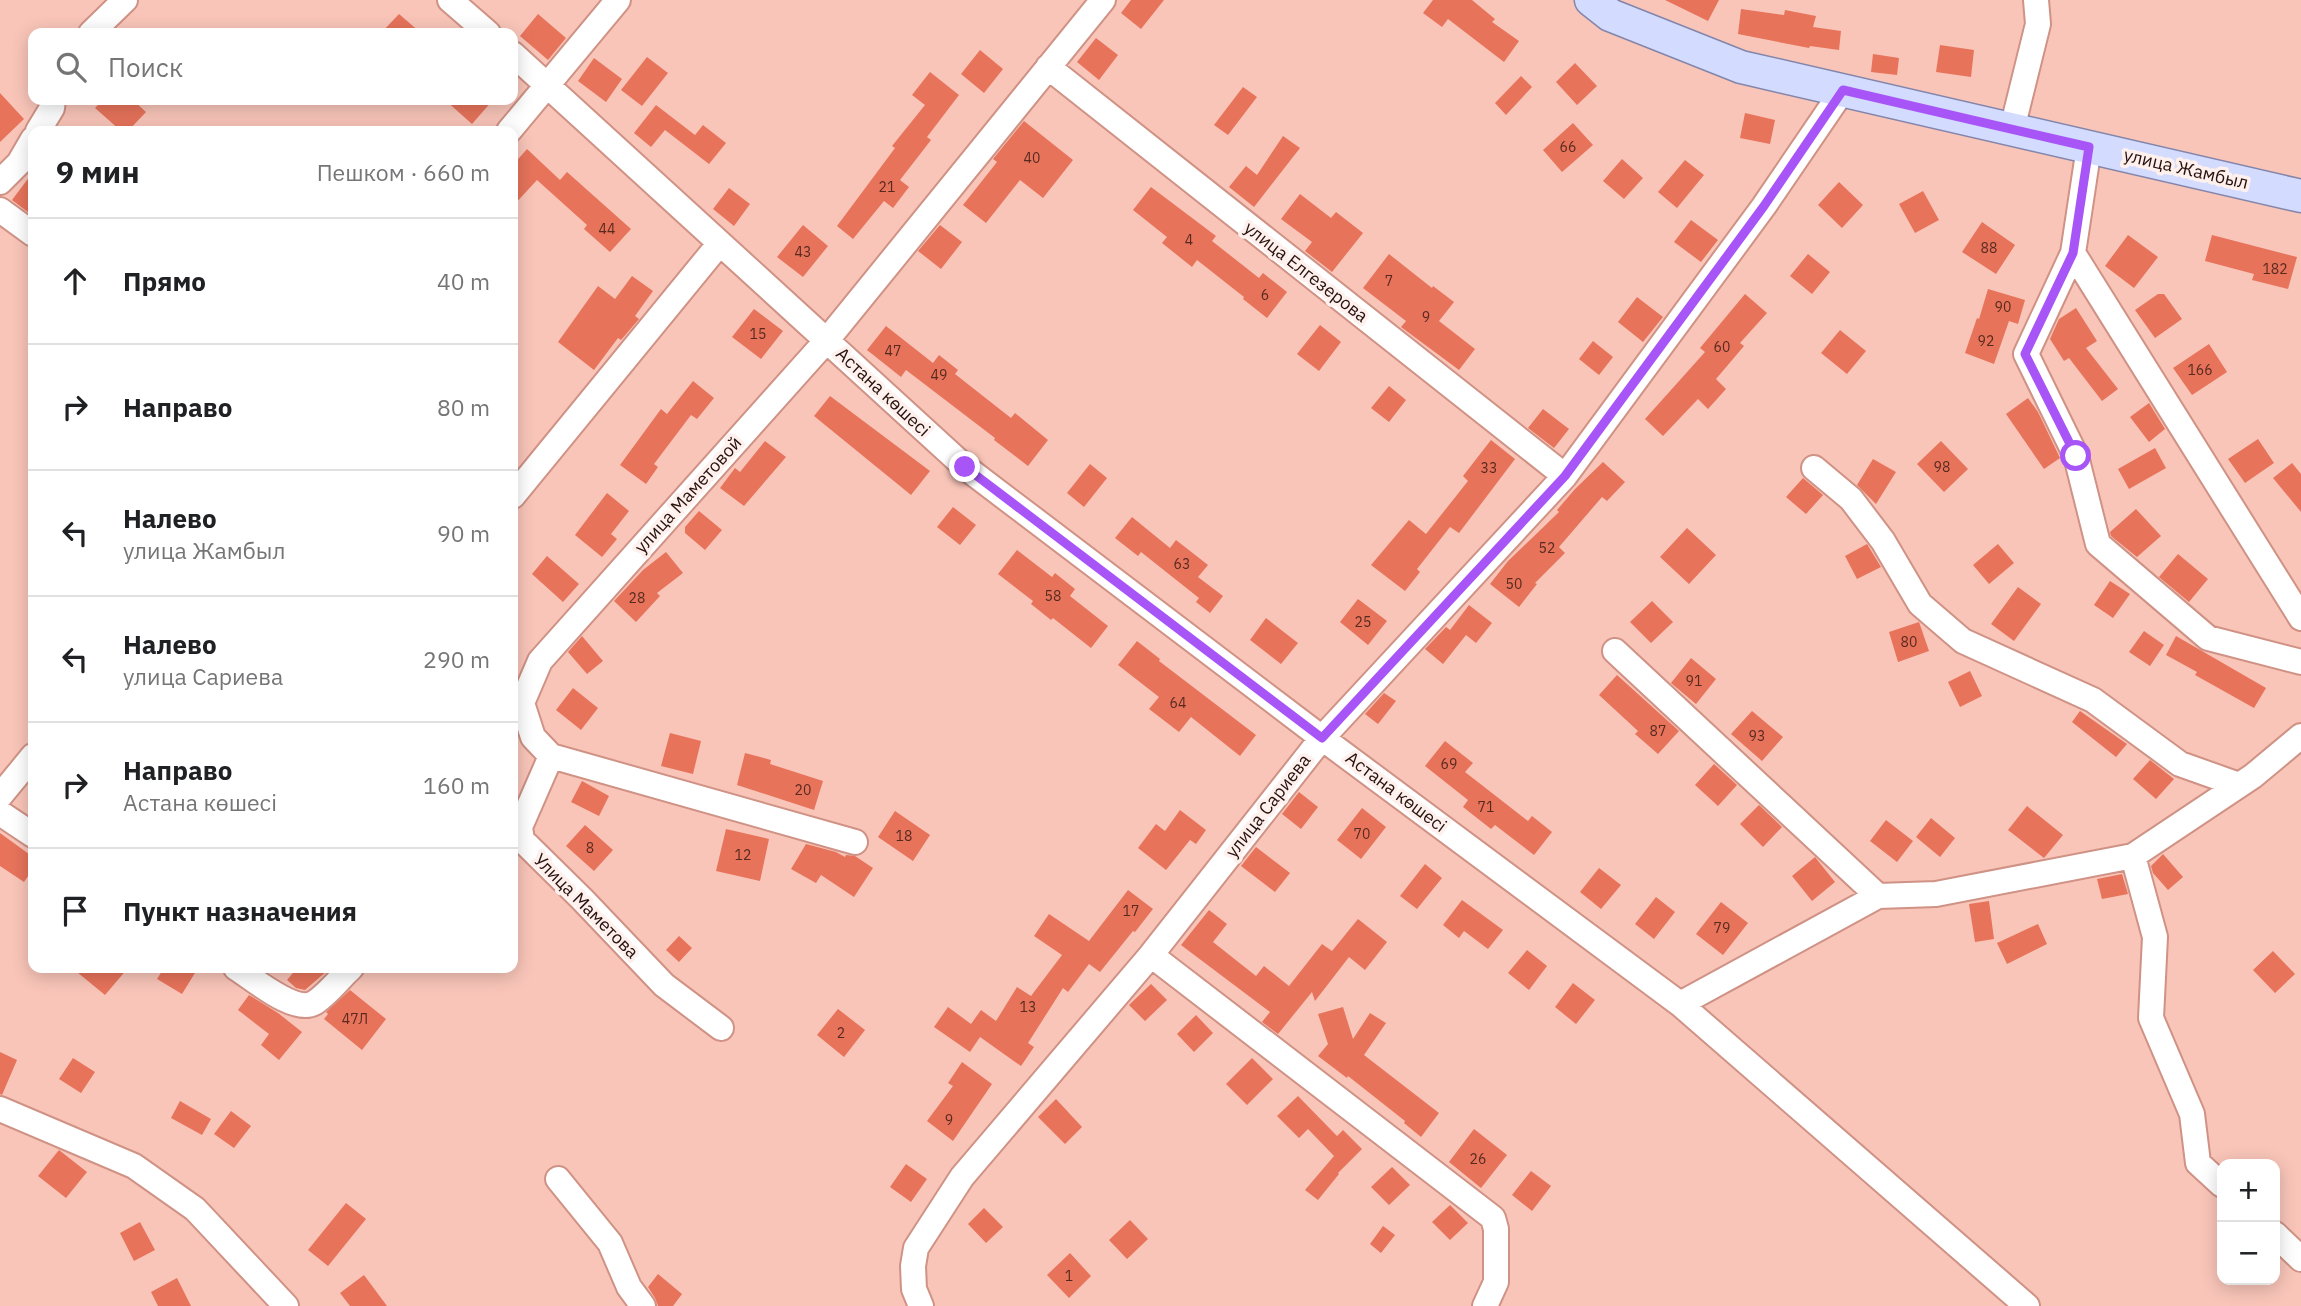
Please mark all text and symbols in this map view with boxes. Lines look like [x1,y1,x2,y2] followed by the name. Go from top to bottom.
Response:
[28,28,518,105] search box
[52,48,90,86] icon: search
[108,50,183,84] text: Поиск
[1560,138,1576,156] house number: 66
[2122,143,2251,194] street label: улица Жамбыл
[1024,149,1040,167] house number: 40
[56,152,140,191] text: 9 мин
[317,157,490,187] text: Пешком · 660 m
[879,178,895,196] house number: 21
[1240,216,1373,327] street label: улица Елгезерова
[599,220,615,238] house number: 44
[1185,231,1193,249] house number: 4
[1981,239,1997,257] house number: 88
[795,243,811,261] house number: 43
[2262,260,2288,278] house number: 182
[56,262,94,300] icon: ahead
[123,264,206,298] text: Прямо
[437,266,490,296] text: 40 m
[1385,272,1393,290] house number: 7
[1261,286,1269,304] house number: 6
[1995,298,2011,316] house number: 90
[1422,308,1430,326] house number: 9
[750,325,766,343] house number: 15
[1978,332,1994,350] house number: 92
[1714,338,1730,356] house number: 60
[831,342,935,441] street label: Астана көшесі
[885,342,901,360] house number: 47
[2187,361,2213,379] house number: 166
[931,366,947,384] house number: 49
[56,388,94,426] icon: right
[123,390,232,424] text: Направо
[437,392,490,422] text: 80 m
[629,431,746,558] street label: улица Маметовой
[2060,440,2091,471] route start
[949,451,980,482] route end
[1934,458,1950,476] house number: 98
[1481,459,1497,477] house number: 33
[123,501,217,535] text: Налево
[56,514,94,552] icon: left
[437,518,490,548] text: 90 m
[123,535,285,565] text: улица Жамбыл
[1539,539,1555,557] house number: 52
[1174,555,1190,573] house number: 63
[1506,575,1522,593] house number: 50
[1045,587,1061,605] house number: 58
[629,589,645,607] house number: 28
[1355,613,1371,631] house number: 25
[123,627,217,661] text: Налево
[1901,633,1917,651] house number: 80
[56,640,94,678] icon: left
[423,644,490,674] text: 290 m
[123,661,283,691] text: улица Сариева
[1686,672,1702,690] house number: 91
[1170,694,1186,712] house number: 64
[1650,722,1666,740] house number: 87
[1749,727,1765,745] house number: 93
[1341,746,1451,837] street label: Астана көшесі
[1220,749,1315,862] street label: улица Сариева
[123,753,232,787] text: Направо
[1441,755,1457,773] house number: 69
[56,766,94,804] icon: right
[423,770,490,800] text: 160 m
[795,781,811,799] house number: 20
[123,787,277,817] text: Астана көшесі
[1478,798,1494,816] house number: 71
[1354,825,1370,843] house number: 70
[896,827,912,845] house number: 18
[586,839,594,857] house number: 8
[735,846,751,864] house number: 12
[529,848,644,963] street label: Улица Маметова
[56,892,94,930] icon: arrive
[123,894,357,928] text: Пункт назначения
[1123,902,1139,920] house number: 17
[1714,919,1730,937] house number: 79
[1020,998,1036,1016] house number: 13
[342,1010,368,1028] house number: 47Л
[837,1024,845,1042] house number: 2
[945,1111,953,1129] house number: 9
[1470,1150,1486,1168] house number: 26
[2217,1159,2280,1285] map controls
[2217,1159,2280,1222] button: +
[2217,1222,2280,1285] button: −
[1065,1267,1073,1285] house number: 1

